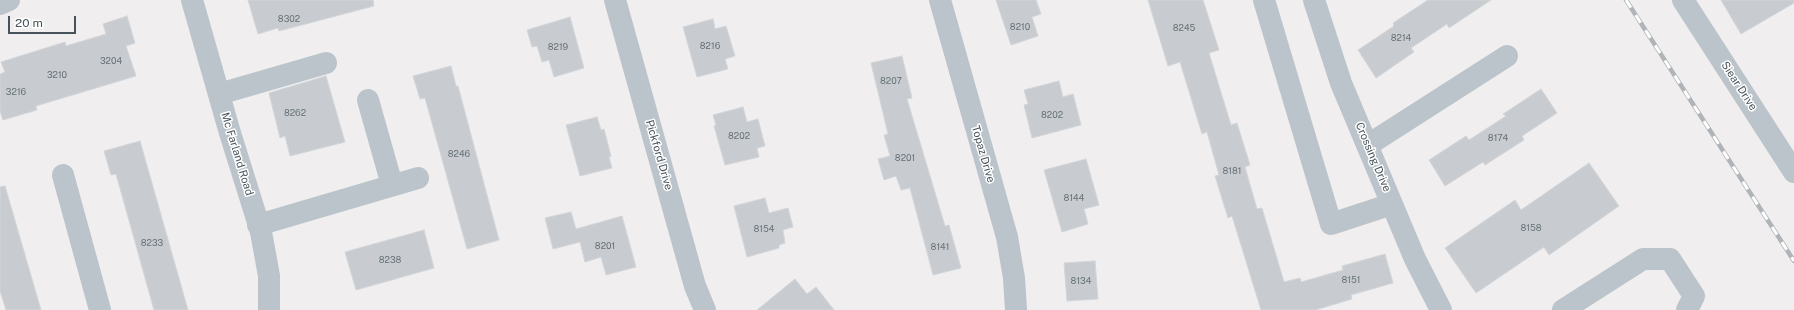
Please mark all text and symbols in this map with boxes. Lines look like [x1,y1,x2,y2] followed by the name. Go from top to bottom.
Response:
[10,8,78,34] scale bar
[278,14,300,24] house number: 8302
[15,16,43,30] text: 20 m
[1010,22,1030,32] house number: 8210
[1173,23,1195,33] house number: 8245
[1391,33,1411,43] house number: 8214
[700,41,720,51] house number: 8216
[548,42,568,52] house number: 8219
[100,56,122,66] house number: 3204
[1718,59,1760,113] street label: Siear Drive
[47,70,67,80] house number: 3210
[880,76,902,86] house number: 8207
[6,87,26,97] house number: 3216
[284,108,306,118] house number: 8262
[1041,110,1063,120] house number: 8202
[218,111,256,197] street label: Mc Farland Road
[643,118,675,192] street label: Pickford Drive
[1352,120,1394,194] street label: Crossing Drive
[969,124,997,184] street label: Topaz Drive
[728,131,750,141] house number: 8202
[1488,133,1508,143] house number: 8174
[448,149,470,159] house number: 8246
[895,153,915,163] house number: 8201
[1223,166,1241,176] house number: 8181
[1064,193,1084,203] house number: 8144
[1520,223,1542,233] house number: 8158
[754,224,774,234] house number: 8154
[141,238,163,248] house number: 8233
[595,241,615,251] house number: 8201
[931,242,949,252] house number: 8141
[379,255,401,265] house number: 8238
[1342,275,1360,285] house number: 8151
[1071,276,1091,286] house number: 8134

